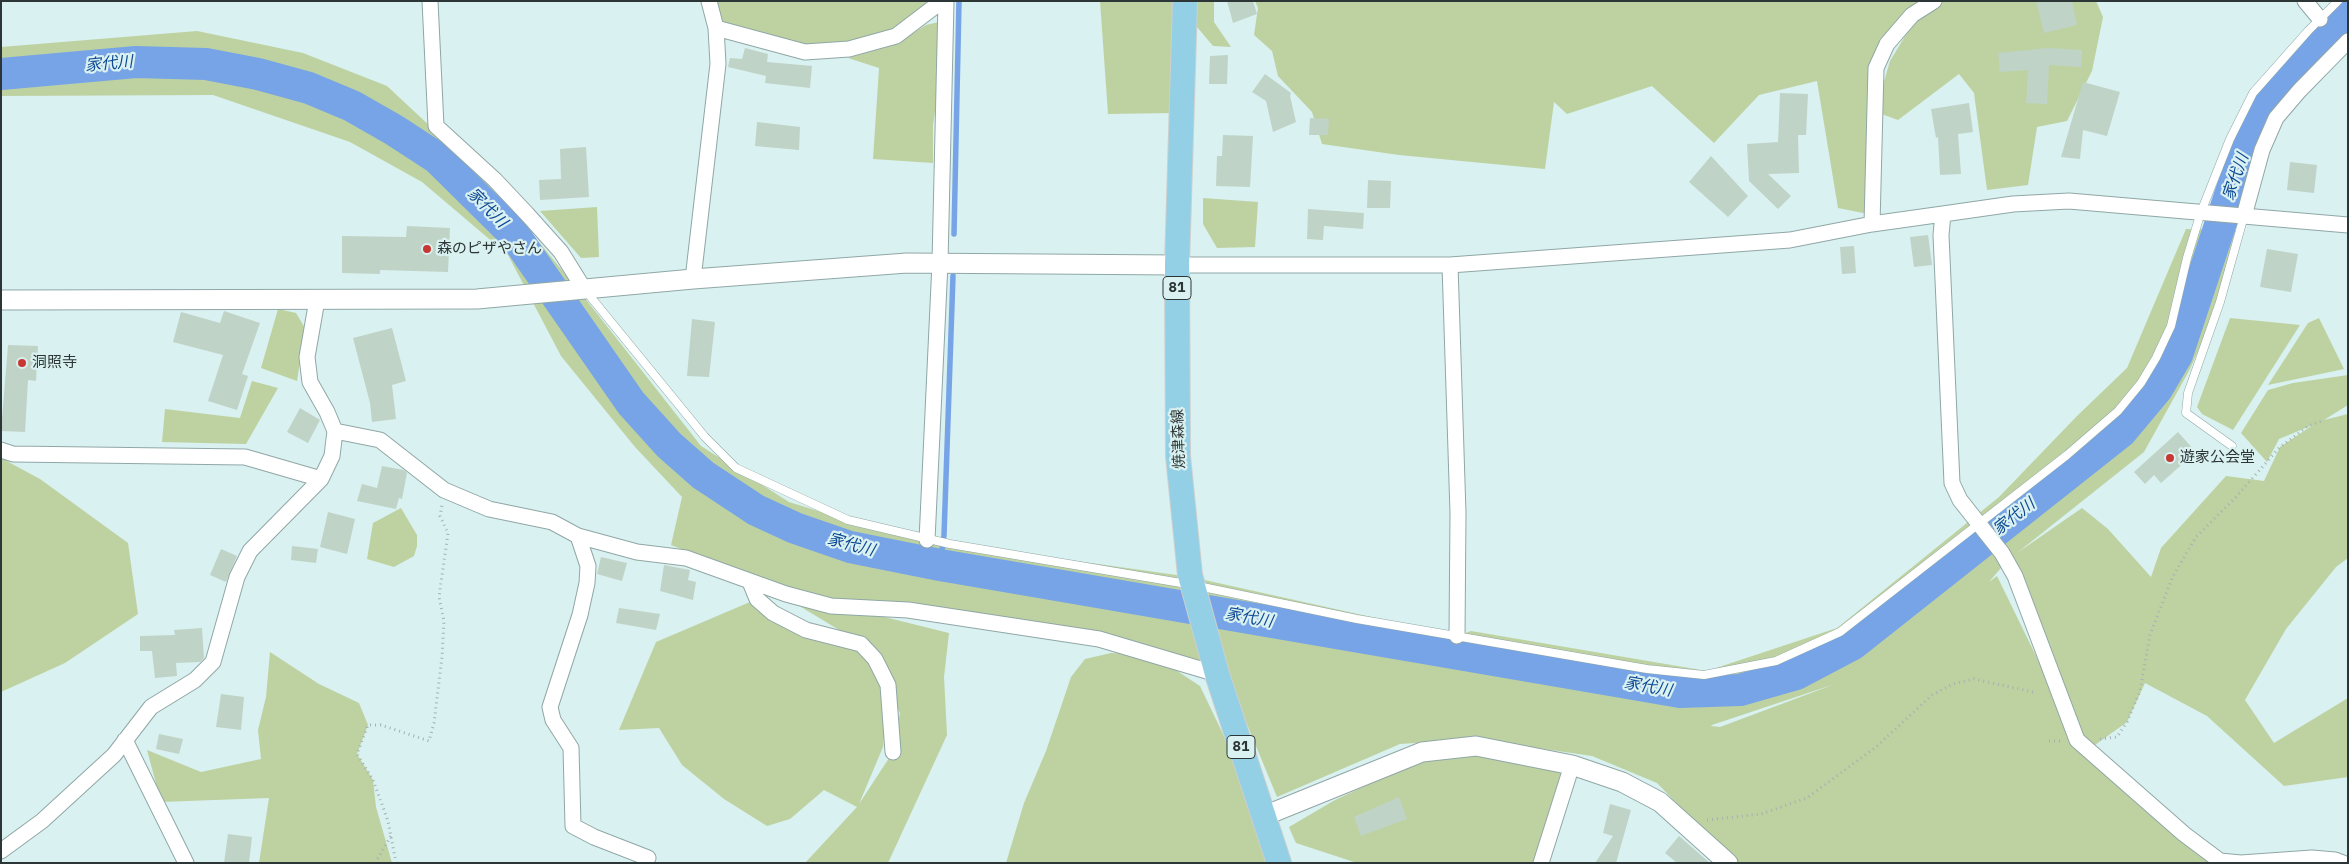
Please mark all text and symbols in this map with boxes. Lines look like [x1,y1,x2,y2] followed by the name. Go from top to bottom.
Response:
[84,52,134,76] water label: 家代川
[2219,151,2253,203] water label: 家代川
[463,184,511,232] water label: 家代川
[437,240,542,258] place label: 森のピザやさん
[421,243,433,255] marker: 森のピザやさん
[1163,276,1191,300] road number: 81
[32,354,77,372] place label: 洞照寺
[16,357,28,369] marker: 洞照寺
[1169,409,1189,469] street label: 焼津森線
[2180,449,2255,467] place label: 遊家公会堂
[2164,452,2176,464] marker: 遊家公会堂
[1989,495,2039,539] water label: 家代川
[825,530,877,560] water label: 家代川
[1224,604,1274,632] water label: 家代川
[1623,673,1673,701] water label: 家代川
[1227,736,1255,759] road number: 81

